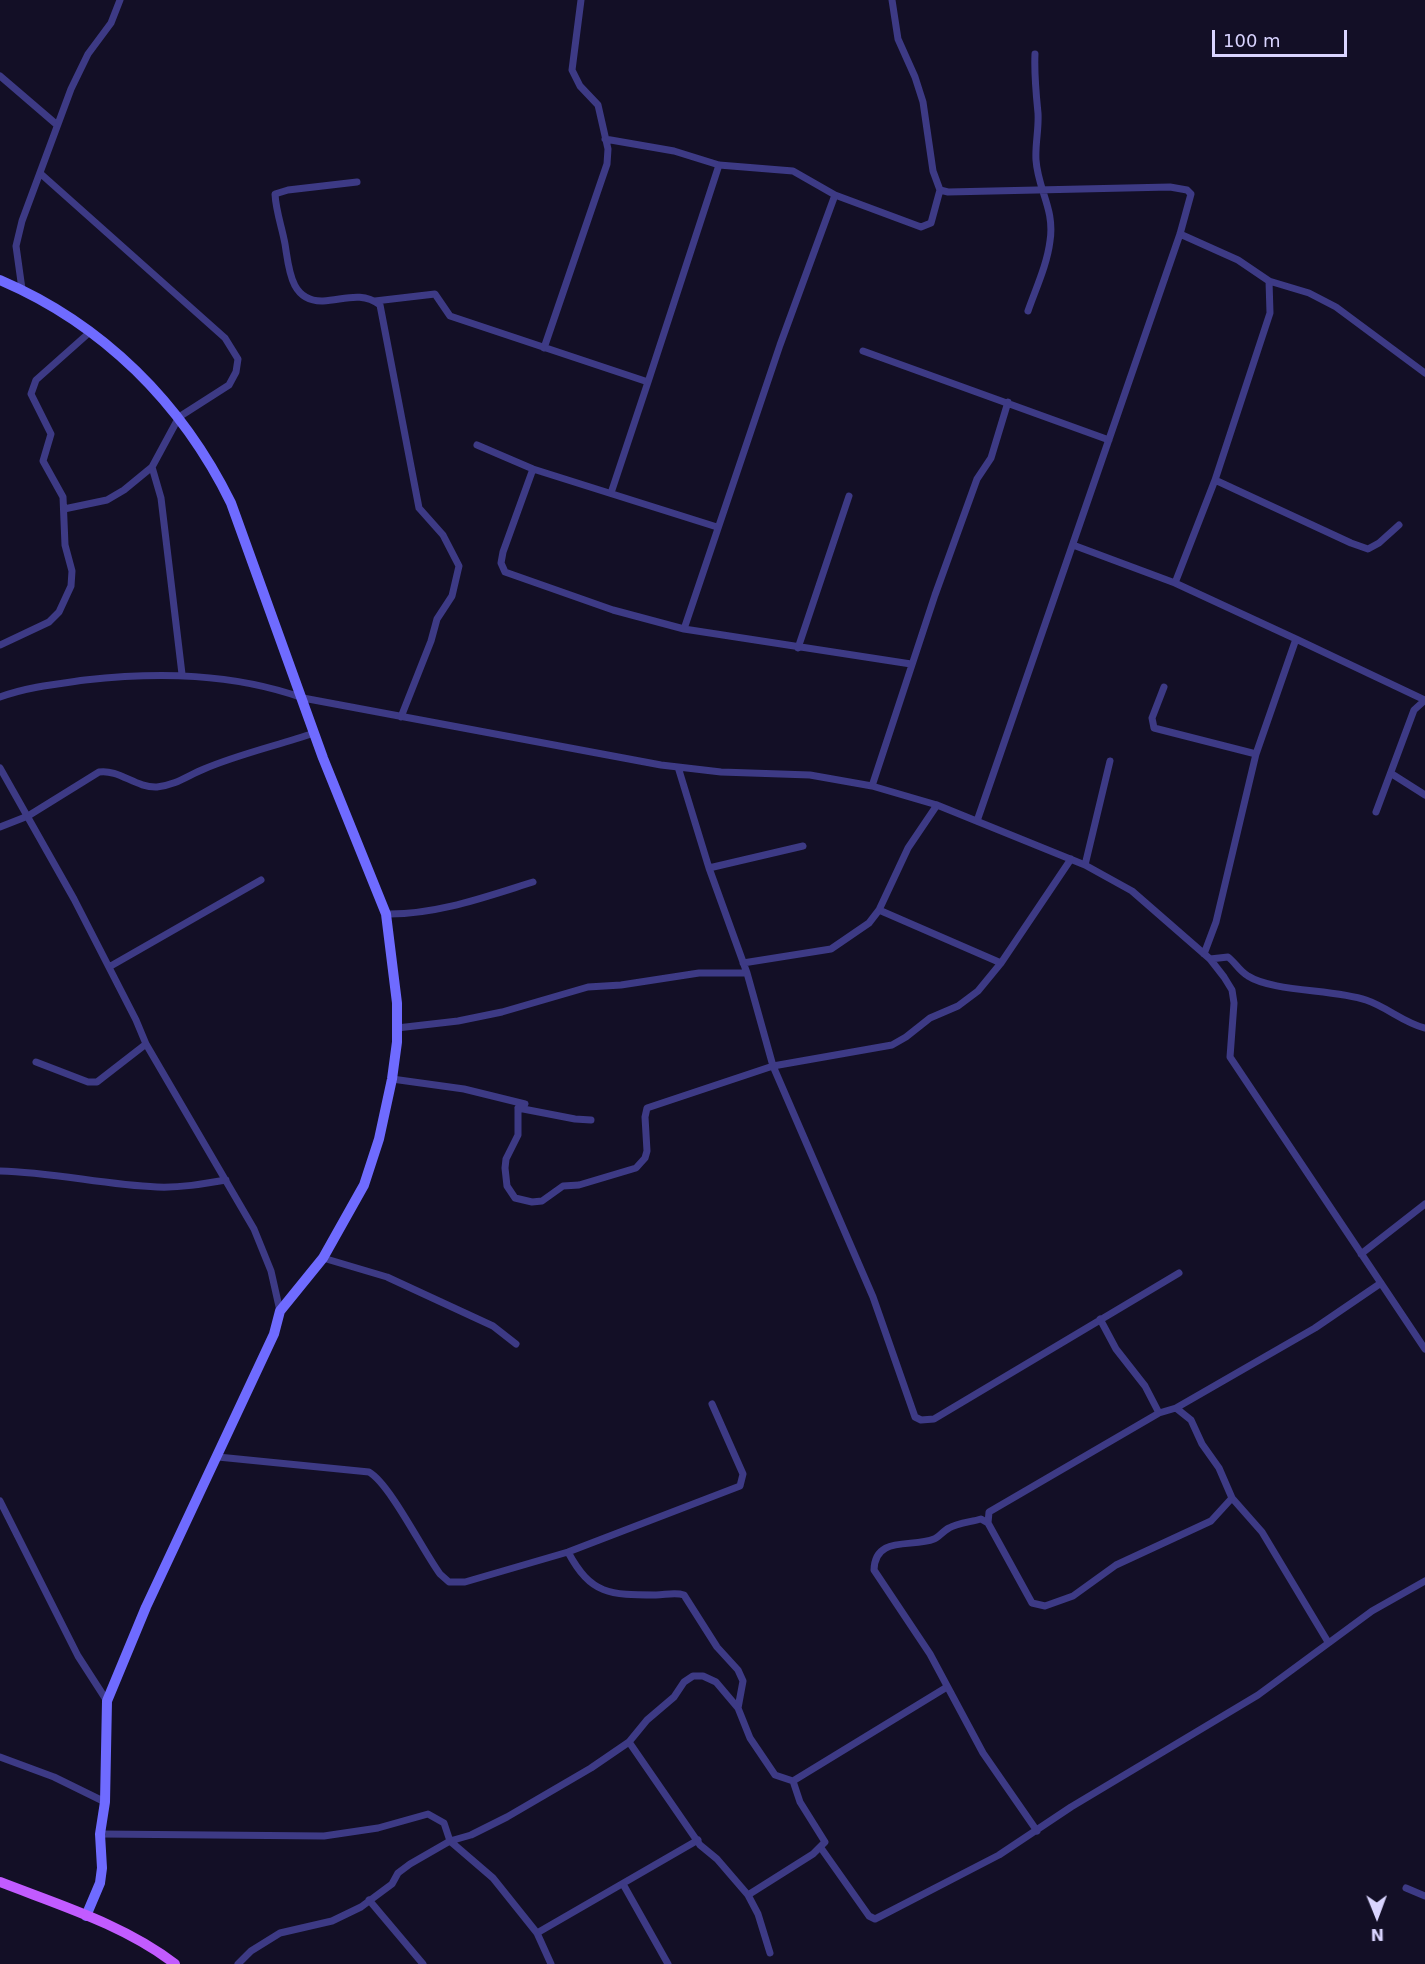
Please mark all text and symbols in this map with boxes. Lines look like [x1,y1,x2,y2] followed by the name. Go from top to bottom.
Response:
[1215,18,1350,56] scale bar
[1223,30,1281,51] text: 100 m
[1347,1886,1407,1946] north arrow
[1370,1925,1384,1944] text: N

